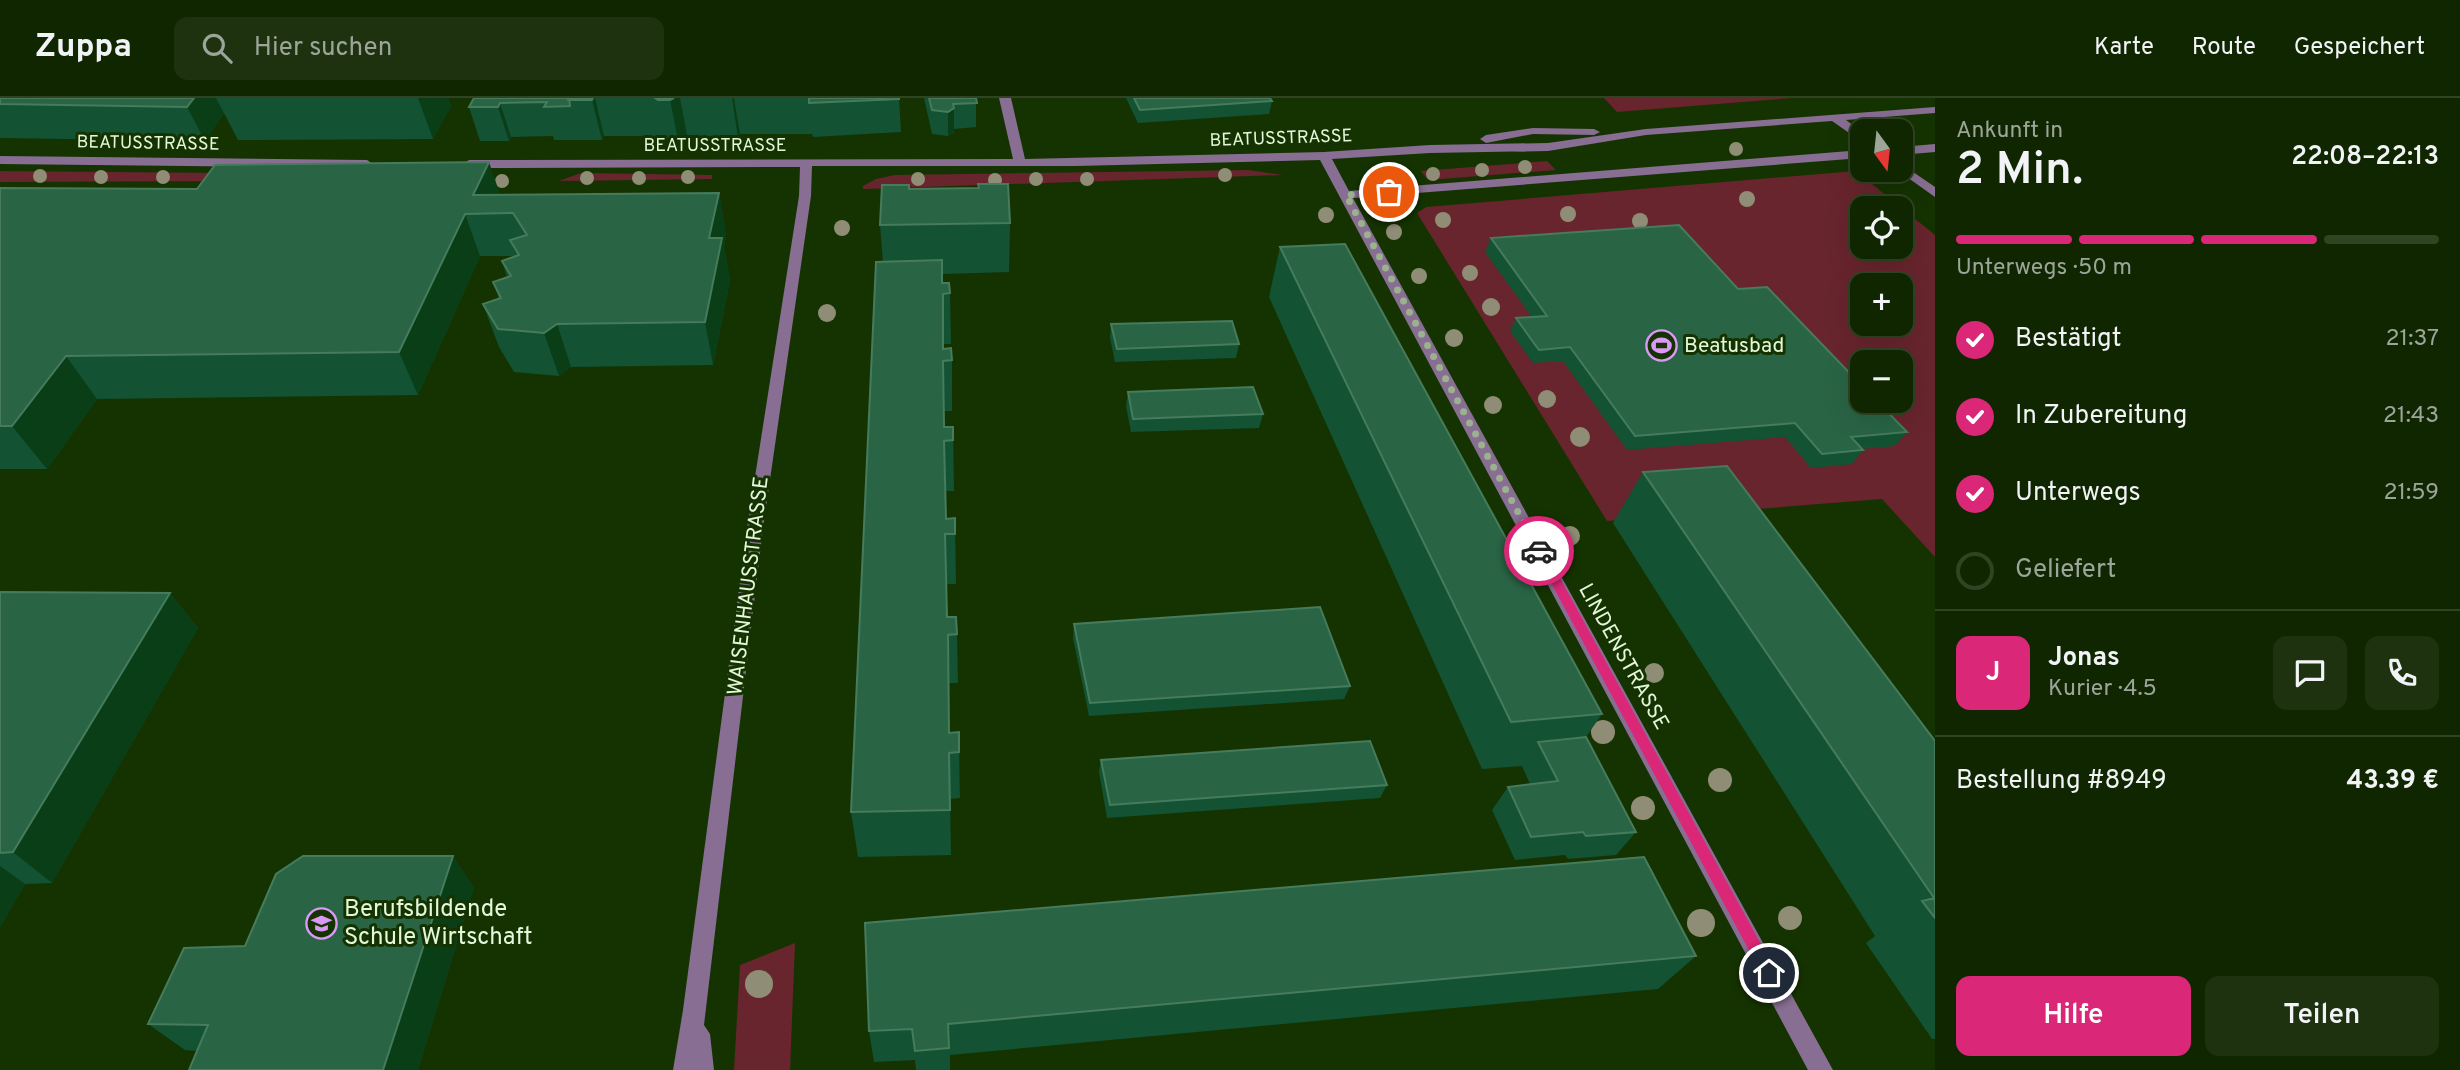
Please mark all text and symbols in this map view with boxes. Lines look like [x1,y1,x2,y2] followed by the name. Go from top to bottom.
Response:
[174,17,664,80] search box
[35,27,132,69] text: Zuppa
[198,29,236,67] icon: search
[254,32,393,65] text: Hier suchen
[2094,33,2154,63] text: Karte
[2192,33,2256,63] text: Route
[2294,33,2425,63] text: Gespeichert
[1956,117,2063,146] text: Ankunft in
[1850,119,1913,182] north arrow
[1850,119,1913,413] map controls
[1209,125,1353,153] street label: BEATUSSTRASSE
[76,131,220,157] street label: BEATUSSTRASSE
[643,135,787,158] street label: BEATUSSTRASSE
[2291,141,2439,174] text: 22:08–22:13
[1956,142,2083,201] text: 2 Min.
[1359,162,1419,222] pin
[1370,173,1408,211] icon: bag
[1850,196,1913,259] button: locate
[1956,254,2132,283] text: Unterwegs · 50 m
[1850,273,1913,336] button: +
[1956,321,1994,359] icon: check
[2015,323,2122,356] text: Bestätigt
[2386,325,2439,354] text: 21:37
[1644,329,1678,363] sports icon: Beatusbad
[1684,333,1784,360] place label: Beatusbad
[1850,350,1913,413] button: −
[1956,398,1994,436] icon: check
[2015,400,2187,433] text: In Zubereitung
[2383,402,2439,431] text: 21:43
[722,475,776,697] street label: WAISENHAUSSTRASSE
[1956,475,1994,513] icon: check
[2015,477,2141,510] text: Unterwegs
[2383,479,2439,508] text: 21:59
[1504,516,1574,586] courier
[1520,532,1558,570] icon: car
[2015,554,2116,587] text: Geliefert
[1572,579,1674,735] street label: LINDENSTRASSE
[2273,636,2347,710] button: chat
[2365,636,2439,710] button: phone
[2048,642,2120,675] text: Jonas
[1986,657,2000,690] text: J
[2048,675,2157,704] text: Kurier · 4.5
[1956,765,2167,798] text: Bestellung #8949
[2346,765,2439,798] text: 43.39 €
[344,895,533,953] place label: Berufsbildende Schule Wirtschaft
[304,907,338,941] school or university icon: Berufsbildende Schule Wirtschaft
[1739,943,1799,1003] pin
[1750,954,1788,992] icon: home
[1956,976,2191,1056] button: Hilfe
[2205,976,2439,1056] button: Teilen

